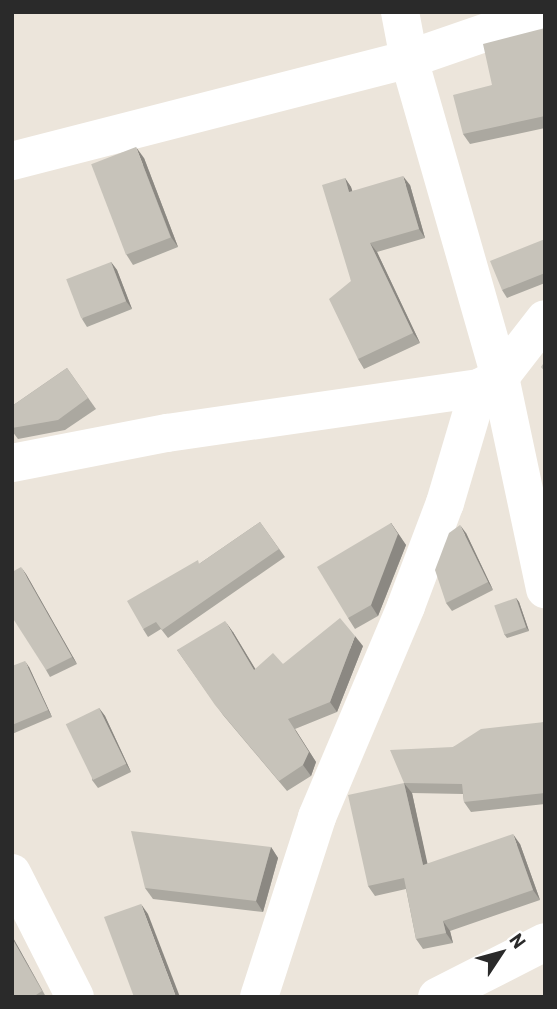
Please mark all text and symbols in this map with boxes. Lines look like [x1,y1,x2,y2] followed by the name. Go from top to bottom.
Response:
[466,918,536,988] north arrow
[505,928,531,952] text: N

